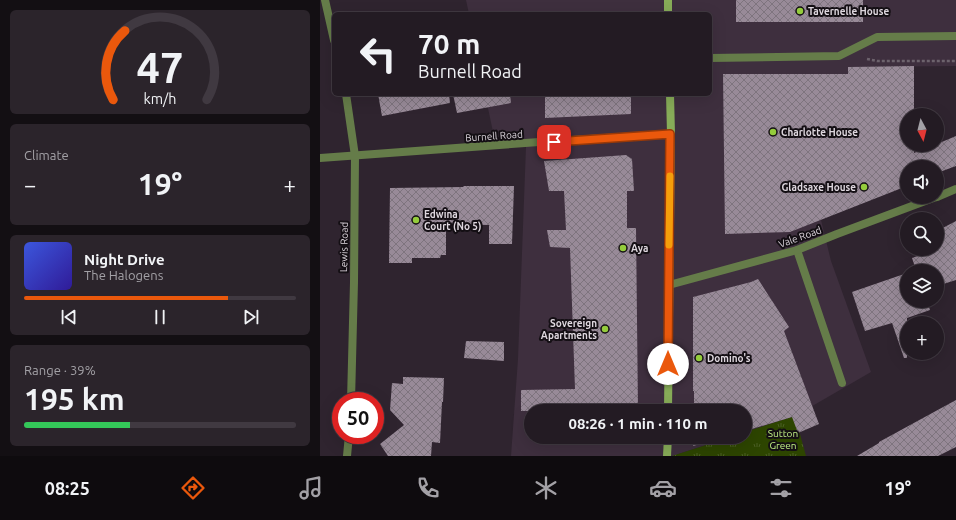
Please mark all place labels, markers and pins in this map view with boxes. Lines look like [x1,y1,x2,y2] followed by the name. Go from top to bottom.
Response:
[795,6,805,16] marker: Tavernelle House
[808,6,889,17] place label: Tavernelle House
[537,125,571,159] pin
[768,127,778,137] marker: Charlotte House
[781,127,858,138] place label: Charlotte House
[781,182,856,193] place label: Gladsaxe House
[859,182,869,192] marker: Gladsaxe House
[424,209,481,233] place label: Edwina Court (No 5)
[411,215,421,225] marker: Edwina Court (No 5)
[618,243,628,253] marker: Aya
[631,243,648,254] place label: Aya
[541,318,597,341] place label: Sovereign Apartments
[600,324,610,334] marker: Sovereign Apartments
[694,353,704,363] marker: Domino's
[707,353,751,364] place label: Domino's

